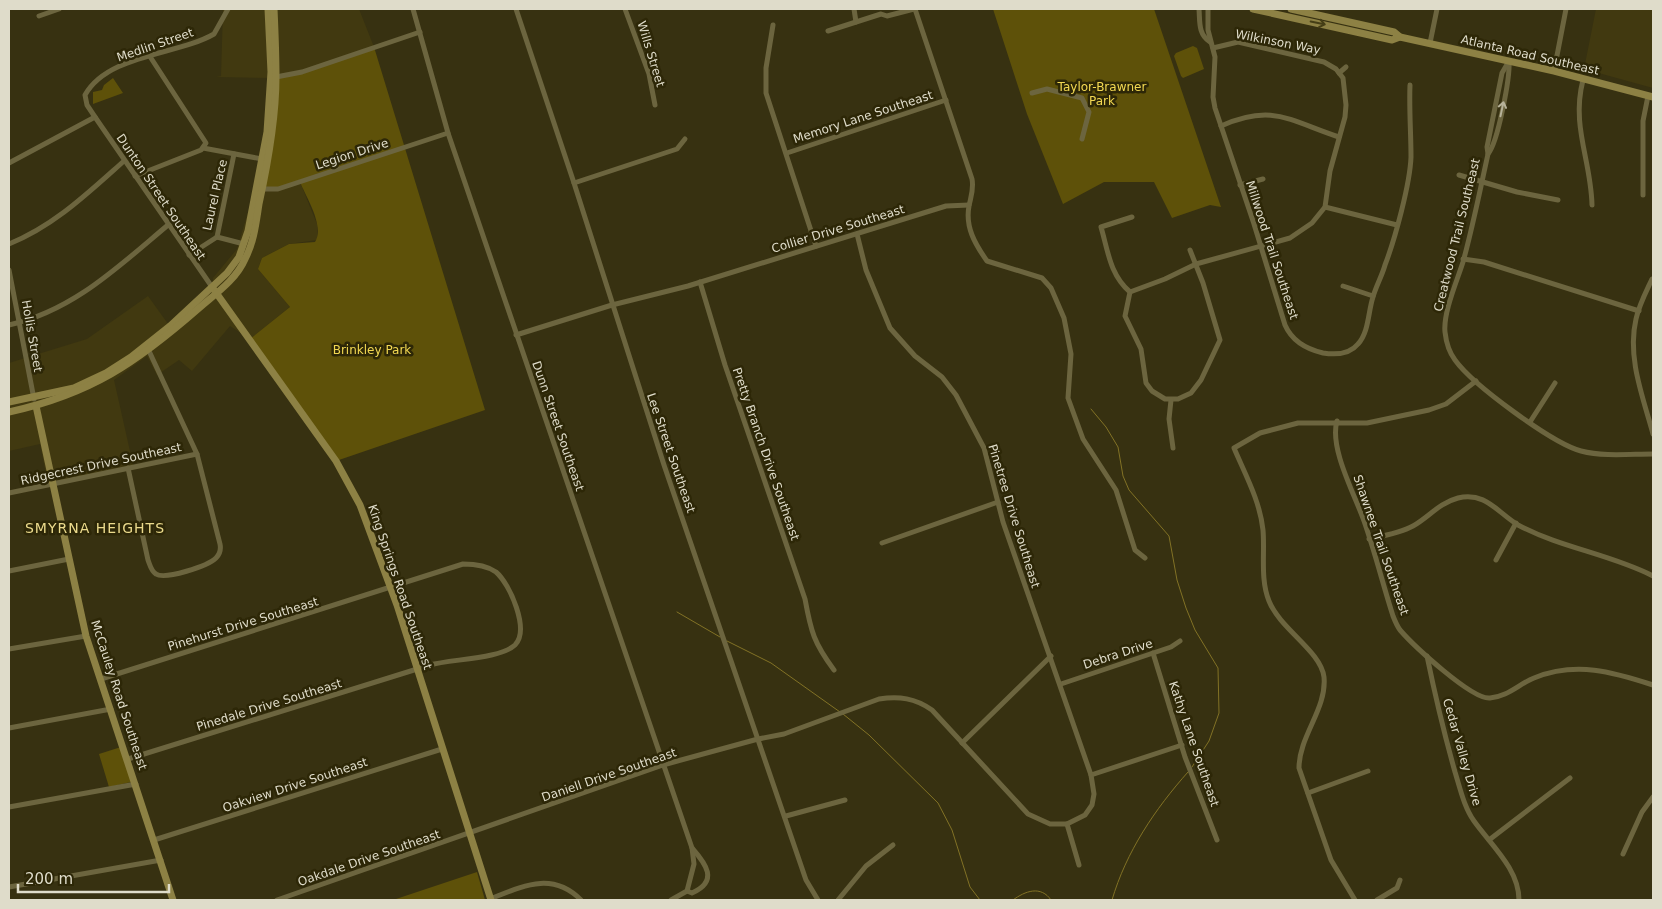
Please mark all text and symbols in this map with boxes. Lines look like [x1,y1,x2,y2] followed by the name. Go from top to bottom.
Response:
[634,19,668,89] street label: Wills Street
[1309,19,1325,28] one-way arrow
[115,25,195,65] street label: Medlin Street
[1234,27,1322,57] street label: Wilkinson Way
[1460,32,1601,78] street label: Atlanta Road Southeast
[1057,80,1146,108] park label: Taylor-Brawner Park
[791,88,935,146] street label: Memory Lane Southeast
[1498,101,1507,117] one-way arrow
[114,131,209,263] street label: Dunton Street Southeast
[314,136,390,172] street label: Legion Drive
[1431,157,1483,313] street label: Creatwood Trail Southeast
[200,158,230,232] street label: Laurel Place
[1243,179,1301,321] street label: Millwood Trail Southeast
[770,202,906,256] street label: Collier Drive Southeast
[19,299,45,373] street label: Hollis Street
[333,343,411,357] park label: Brinkley Park
[529,359,587,493] street label: Dunn Street Southeast
[730,366,802,543] street label: Pretty Branch Drive Southeast
[644,391,698,515] street label: Lee Street Southeast
[19,440,183,488] street label: Ridgecrest Drive Southeast
[985,442,1043,590] street label: Pinetree Drive Southeast
[1350,473,1412,617] street label: Shawnee Trail Southeast
[365,503,435,672] street label: King Springs Road Southeast
[25,520,165,536] district label: SMYRNA HEIGHTS
[166,594,320,654] street label: Pinehurst Drive Southeast
[88,618,150,772] street label: McCauley Road Southeast
[1081,636,1155,672] street label: Debra Drive
[195,676,344,734] street label: Pinedale Drive Southeast
[1166,679,1222,809] street label: Kathy Lane Southeast
[1440,697,1484,807] street label: Cedar Valley Drive
[540,745,679,805] street label: Daniell Drive Southeast
[221,755,370,815] street label: Oakview Drive Southeast
[296,827,442,889] street label: Oakdale Drive Southeast
[18,862,169,894] scale bar
[25,870,73,888] text: 200 m

